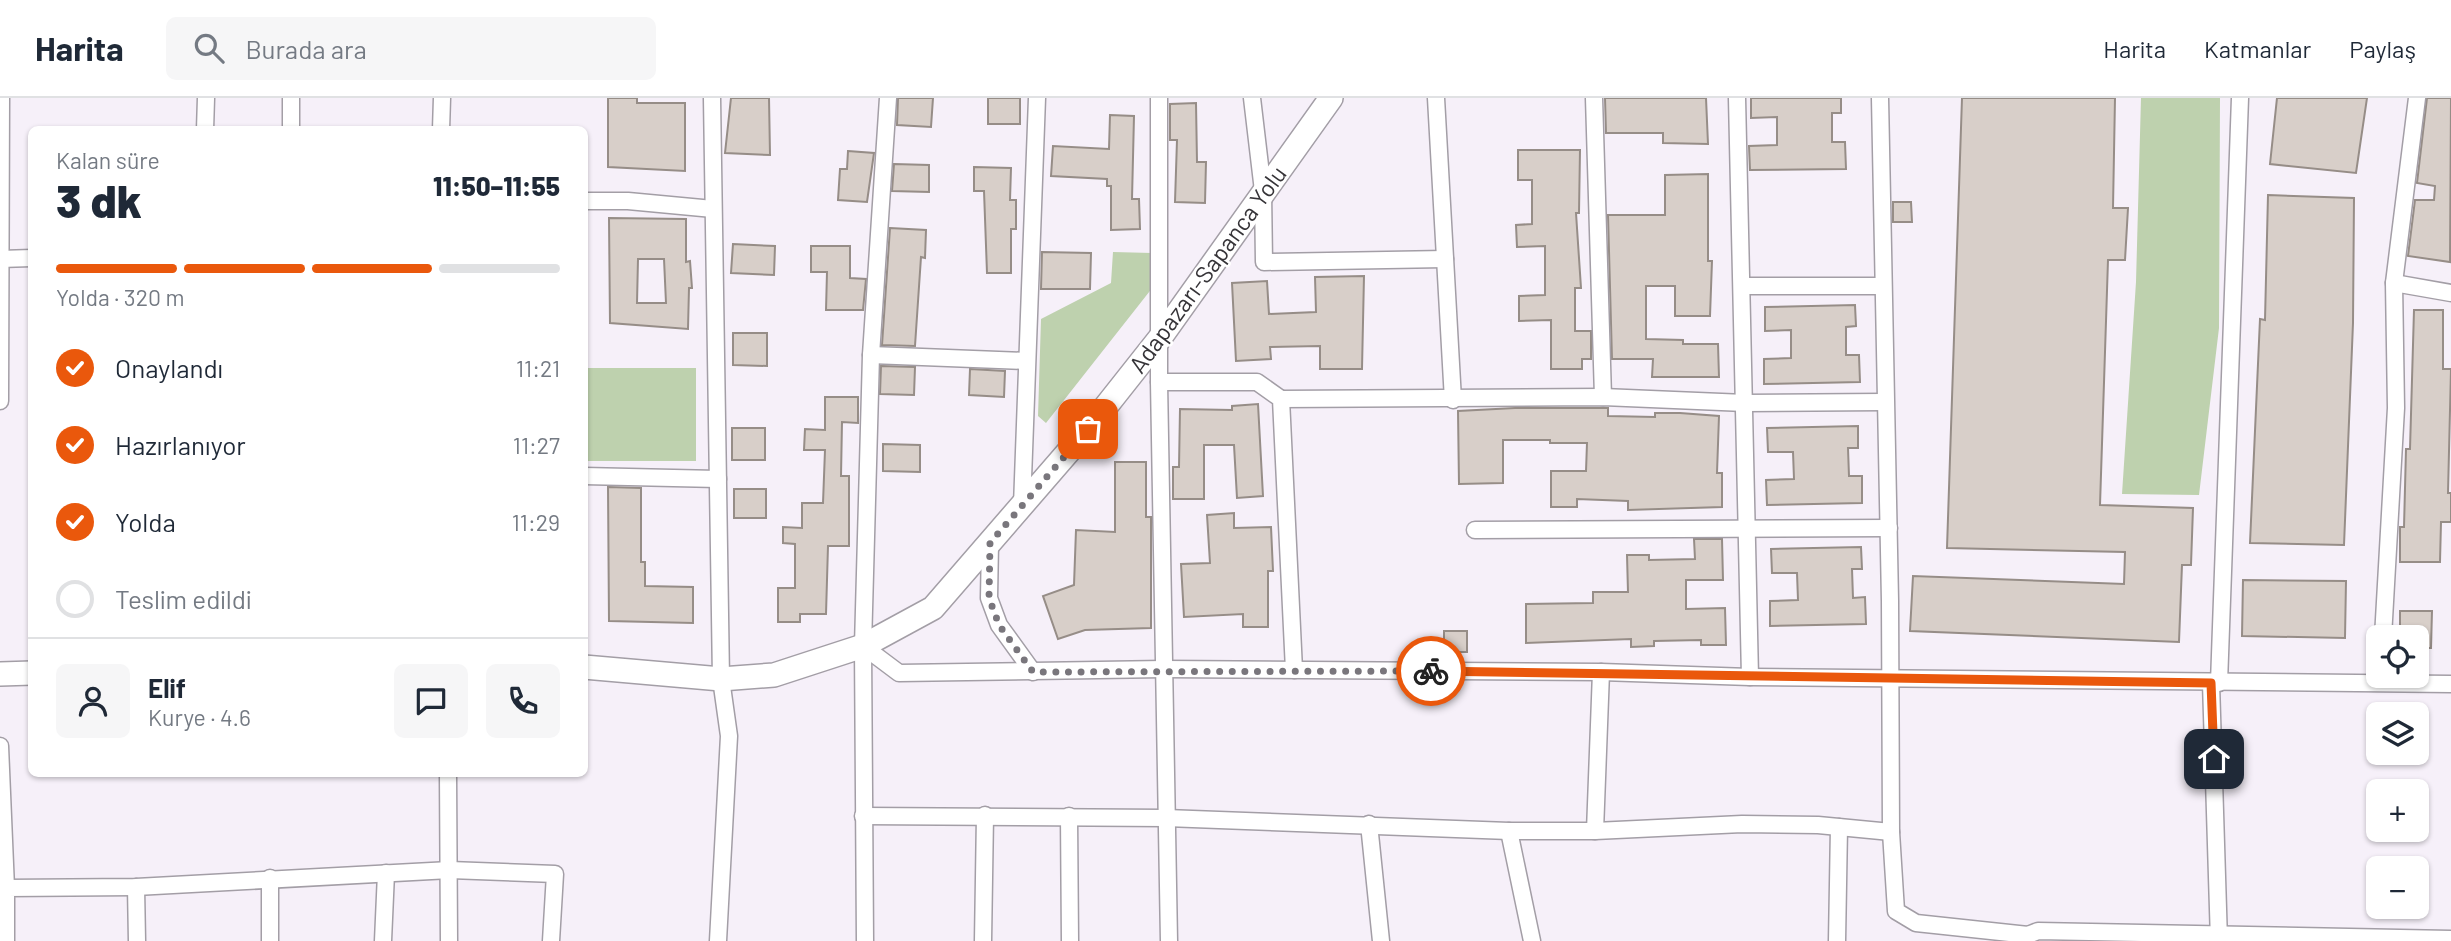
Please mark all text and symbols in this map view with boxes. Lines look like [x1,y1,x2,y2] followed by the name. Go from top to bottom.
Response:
[166,17,656,80] search box
[35,28,124,68] text: Harita
[190,29,228,67] icon: search
[246,33,367,64] text: Burada ara
[2103,34,2166,63] text: Harita
[2204,34,2311,63] text: Katmanlar
[2349,34,2416,63] text: Paylaş
[56,146,160,174] text: Kalan süre
[1122,160,1292,378] street label: Adapazarı-Sapanca Yolu
[433,170,560,201] text: 11:50–11:55
[56,172,142,227] text: 3 dk
[56,283,185,311] text: Yolda · 320 m
[56,349,94,387] icon: check
[115,352,223,383] text: Onaylandı
[516,354,560,382] text: 11:21
[1058,399,1118,459] pin
[1069,410,1107,448] icon: bag
[56,426,94,464] icon: check
[115,429,246,460] text: Hazırlanıyor
[513,431,560,459] text: 11:27
[56,503,94,541] icon: check
[115,506,176,537] text: Yolda
[512,508,560,536] text: 11:29
[115,583,252,614] text: Teslim edildi
[2366,625,2429,919] map controls
[2366,625,2429,688] button: locate
[1396,636,1466,706] courier
[1412,652,1450,690] icon: bike
[56,664,130,738] button: person
[394,664,468,738] button: chat
[486,664,560,738] button: phone
[148,672,186,703] text: Elif
[2366,702,2429,765] button: layers
[148,703,251,731] text: Kurye · 4.6
[2184,729,2244,789] pin
[2195,740,2233,778] icon: home
[2366,779,2429,842] button: +
[2366,856,2429,919] button: −

